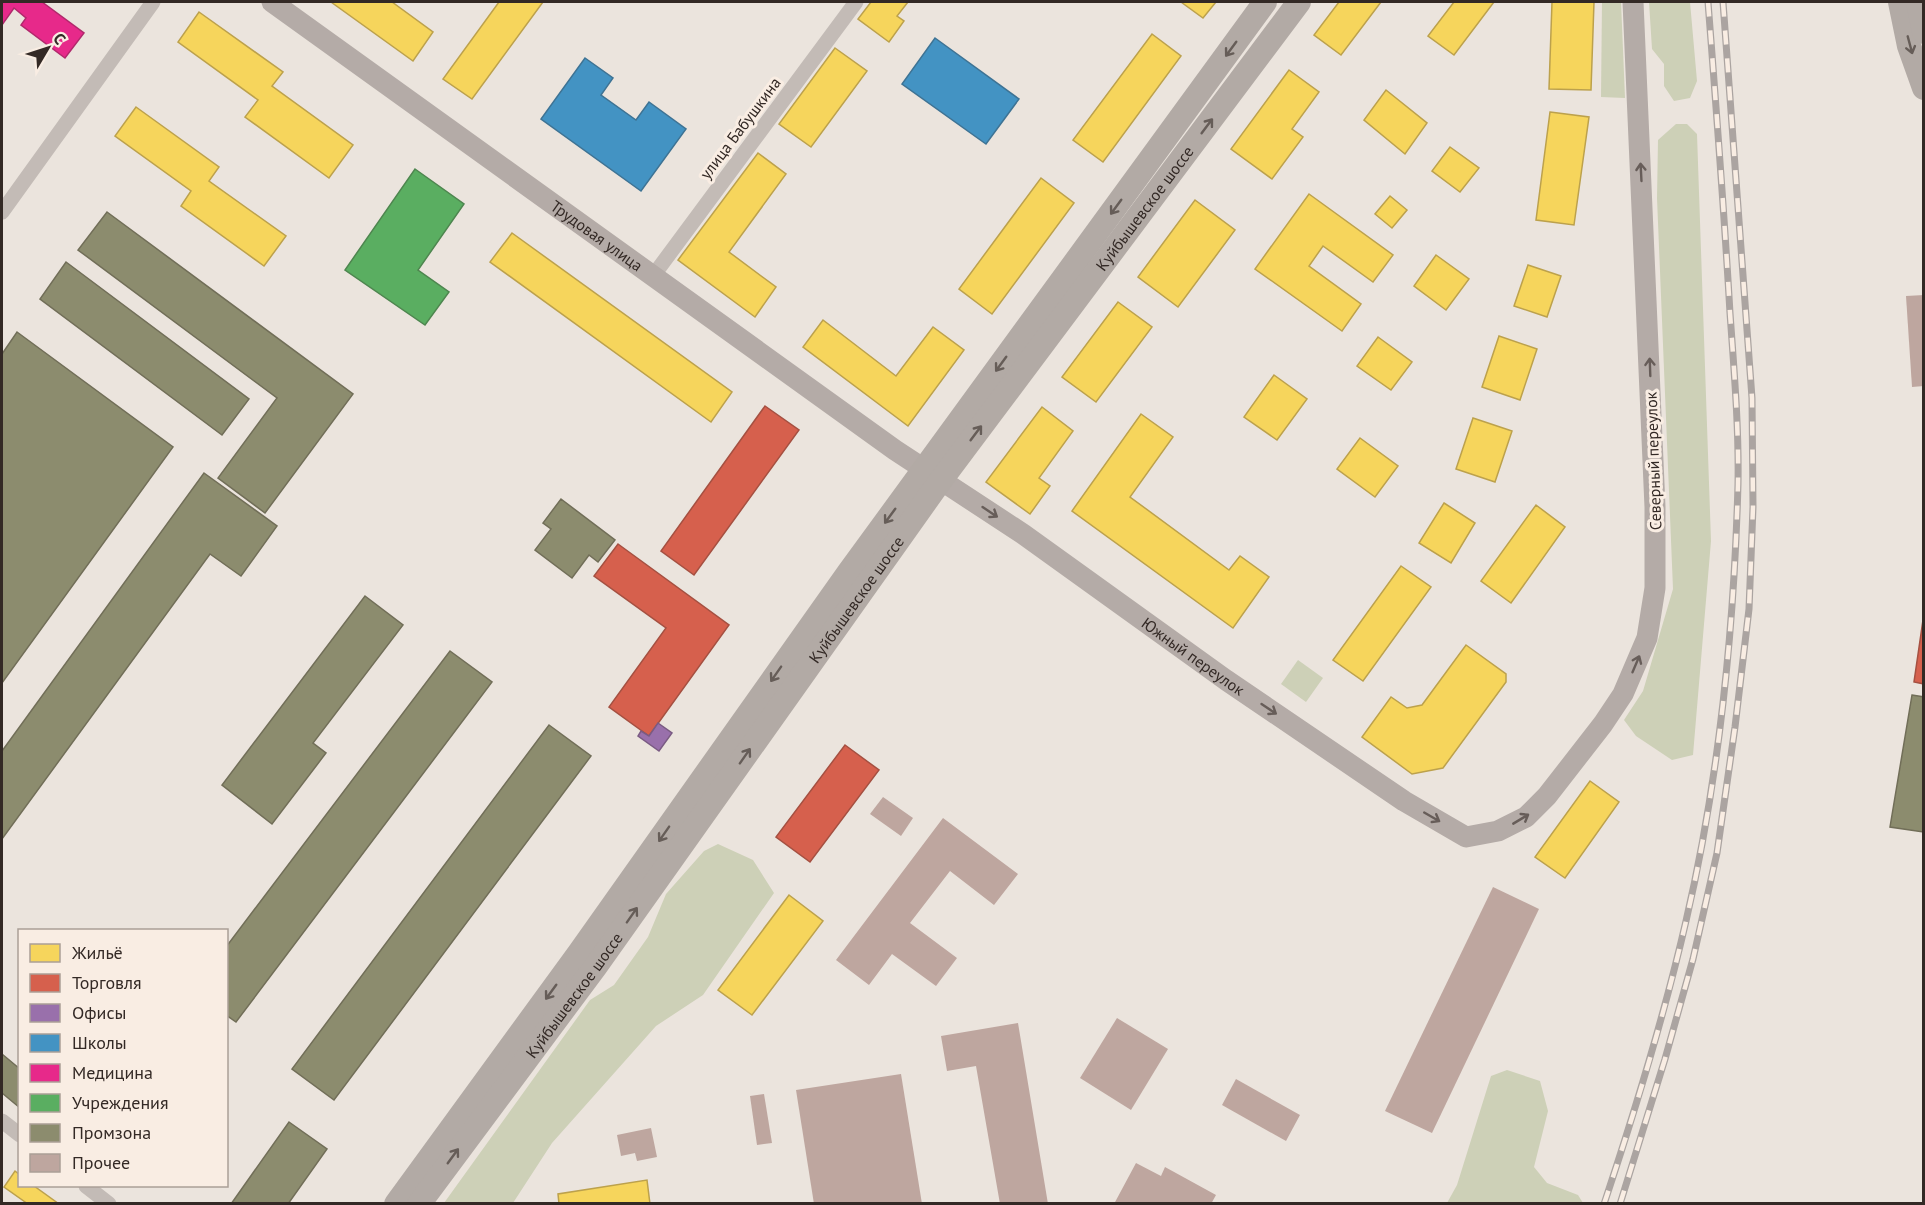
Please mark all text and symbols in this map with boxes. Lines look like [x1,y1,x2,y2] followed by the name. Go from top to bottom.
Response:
[18,18,78,78] north arrow
[49,29,70,48] text: С
[1904,35,1916,54] one-way arrow
[1225,40,1237,57] one-way arrow
[695,73,785,183] street label: улица Бабушкина
[1200,118,1213,134] one-way arrow
[1091,142,1198,275] street label: Куйбышевское шоссе
[1635,163,1646,183] one-way arrow
[547,196,647,275] street label: Трудовая улица
[1110,198,1122,214] one-way arrow
[995,356,1007,372] one-way arrow
[1644,357,1655,377] one-way arrow
[1641,391,1665,531] street label: Северный переулок
[970,425,983,441] one-way arrow
[981,506,997,518] one-way arrow
[884,507,896,523] one-way arrow
[804,532,908,667] street label: Куйбышевское шоссе
[1138,613,1249,700] street label: Южный переулок
[1631,655,1642,674] one-way arrow
[770,666,782,682] one-way arrow
[1261,703,1277,715] one-way arrow
[739,749,751,765] one-way arrow
[1423,811,1440,823] one-way arrow
[1512,812,1529,824] one-way arrow
[658,825,670,841] one-way arrow
[626,908,638,924] one-way arrow
[18,929,228,1187] legend
[521,929,627,1062] street label: Куйбышевское шоссе
[71,941,123,964] text: Жильё
[72,971,142,994] text: Торговля
[544,984,557,1000] one-way arrow
[72,1001,126,1024] text: Офисы
[72,1031,127,1054] text: Школы
[72,1061,153,1084] text: Медицина
[72,1091,169,1114] text: Учреждения
[72,1121,151,1144] text: Промзона
[447,1149,459,1165] one-way arrow
[72,1151,130,1174] text: Прочее

